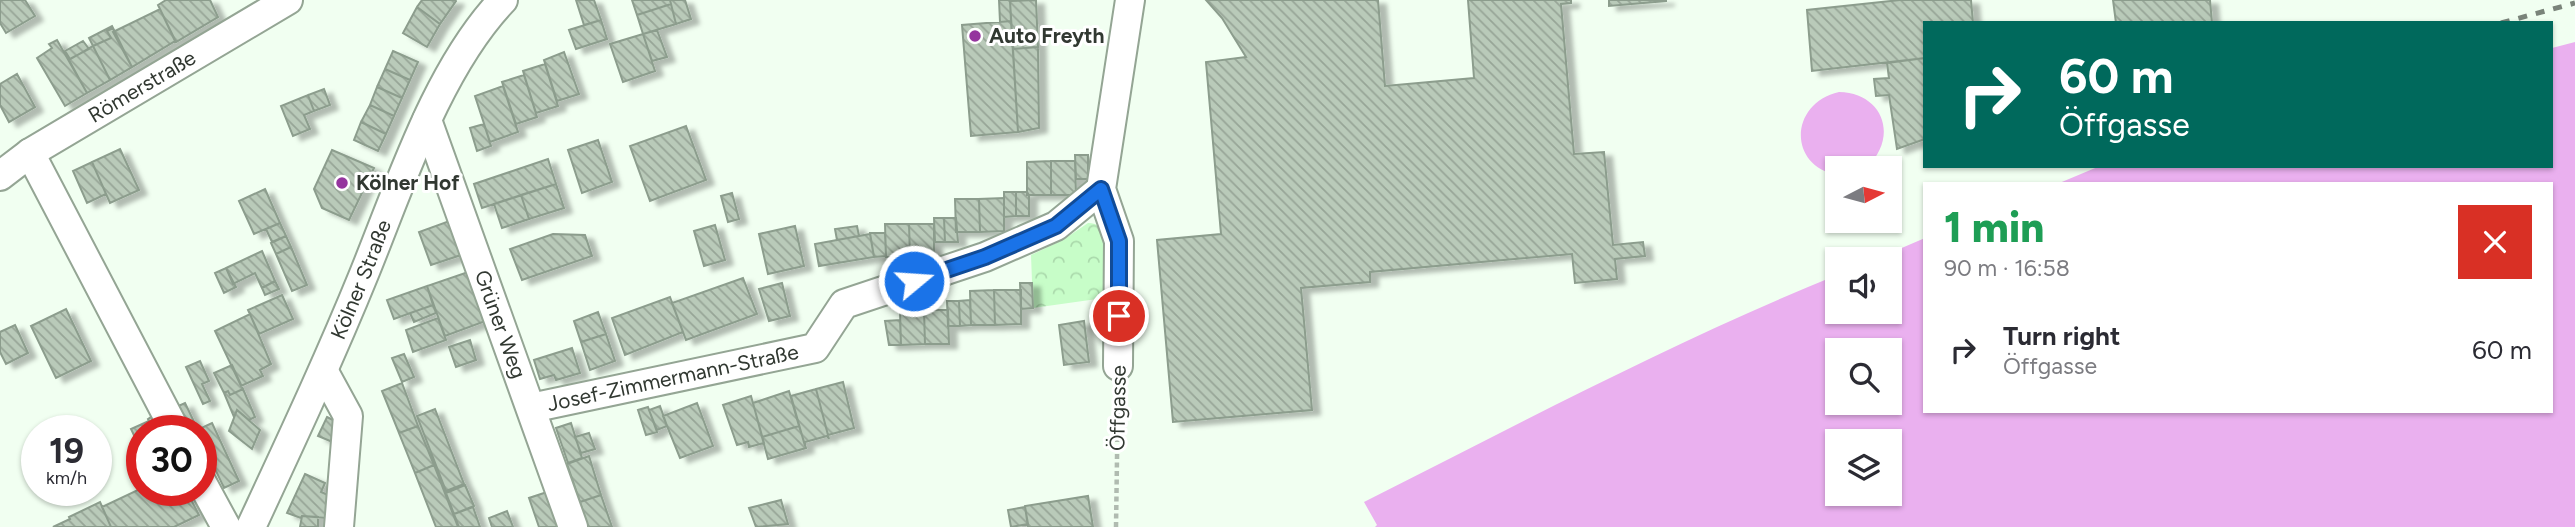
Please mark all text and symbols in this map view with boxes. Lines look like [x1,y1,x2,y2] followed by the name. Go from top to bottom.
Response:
[989,23,1104,48] place label: Auto Freyth
[967,28,983,44] marker: Auto Freyth
[83,45,200,128] street label: Römerstraße
[2059,46,2174,105] text: 60 m
[1944,49,2035,140] icon: right
[2059,106,2190,144] text: Öffgasse
[1825,156,1902,233] north arrow
[1825,156,1902,506] map controls
[356,170,460,195] place label: Kölner Hof
[334,175,350,191] marker: Kölner Hof
[1944,202,2044,253] text: 1 min
[2458,205,2532,279] button: close
[325,216,396,343] street label: Kölner Straße
[877,244,951,318] position arrow
[1825,247,1902,324] button: sound
[1944,254,2070,282] text: 90 m · 16:58
[470,267,532,382] street label: Grüner Weg
[1089,286,1149,346] pin
[1100,297,1138,335] icon: arrive
[2003,320,2120,352] text: Turn right
[1944,331,1982,369] icon: right
[2472,334,2532,366] text: 60 m
[1825,338,1902,415] button: search
[545,339,801,416] street label: Josef-Zimmermann-Straße
[2003,352,2097,380] text: Öffgasse
[1104,365,1131,451] street label: Öffgasse
[126,415,217,506] speed limit sign: 30
[1825,429,1902,506] button: layers
[49,430,84,472] text: 19
[46,467,87,489] text: km/h

